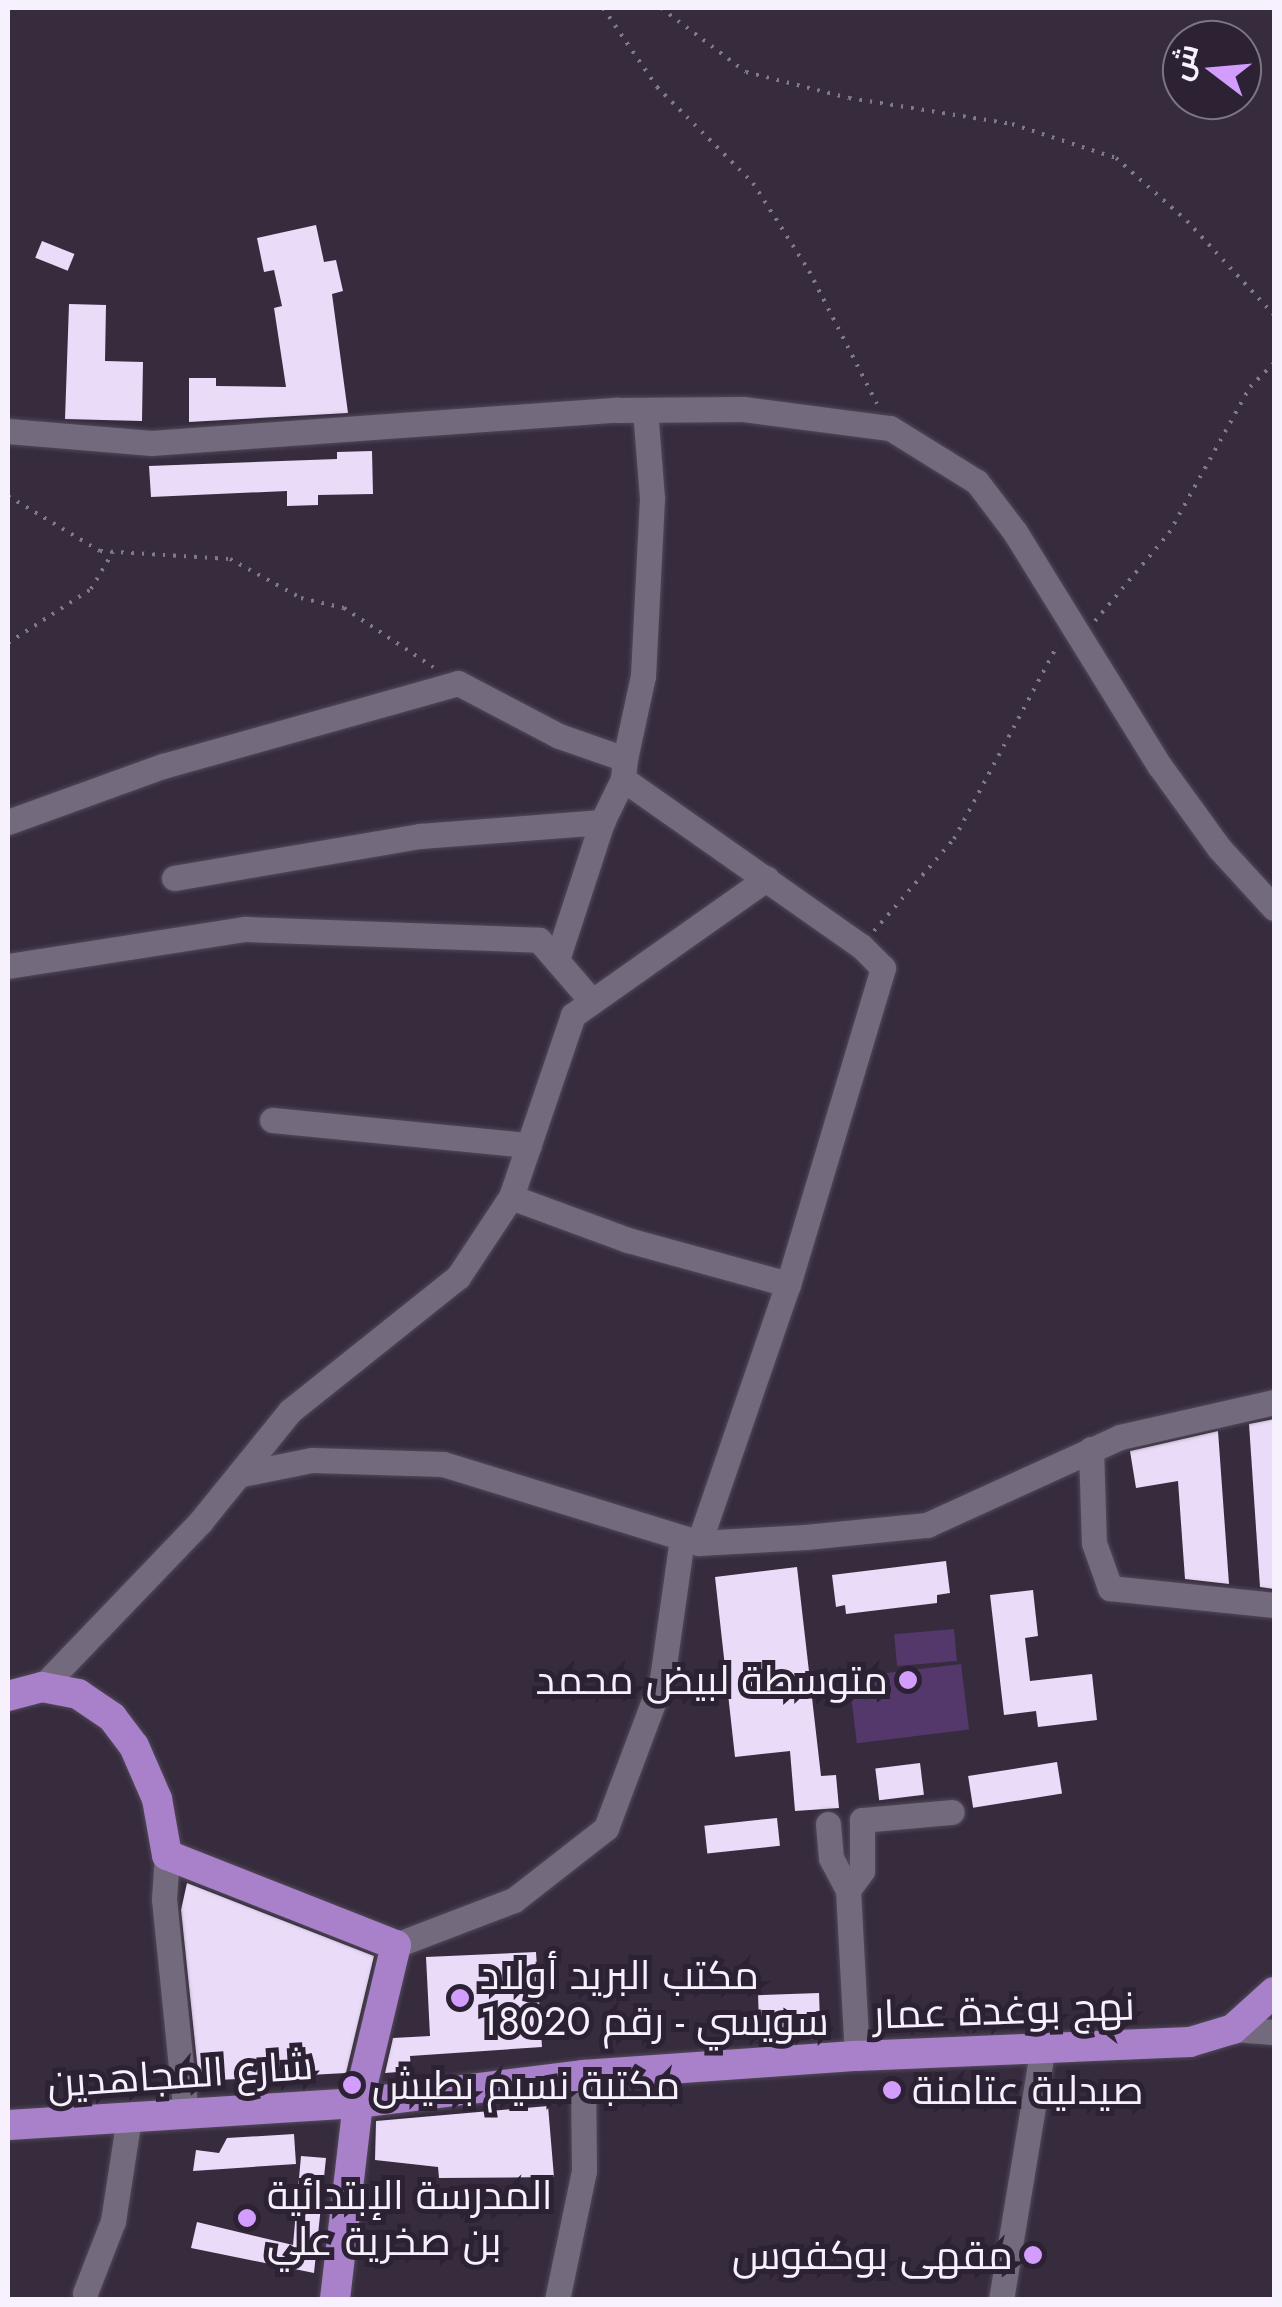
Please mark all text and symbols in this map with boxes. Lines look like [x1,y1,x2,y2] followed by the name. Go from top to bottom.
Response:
[1162,20,1262,120] north arrow
[1160,39,1209,85] text: ش
[536,1656,888,1704] place label: متوسطة لبيض محمد
[897,1669,919,1691] marker: متوسطة لبيض محمد
[480,1951,829,2045] place label: مكتب البريد أولاد سويسي - رقم 18020
[873,1981,1135,2039] street label: نهج بوغدة عمار
[449,1987,471,2009] marker: مكتب البريد أولاد سويسي - رقم 18020
[46,2041,314,2107] street label: شارع المجاهدين
[372,2061,680,2109] place label: مكتبة نسيم بطيش
[912,2066,1144,2114] place label: صيدلية عتامنة
[341,2074,363,2096] marker: مكتبة نسيم بطيش
[881,2079,903,2101] marker: صيدلية عتامنة
[267,2171,553,2265] place label: المدرسة الإبتدائية بن صخرية علي
[236,2207,258,2229] marker: المدرسة الإبتدائية بن صخرية علي
[732,2231,1013,2279] place label: مقهى بوكفوس
[1022,2244,1044,2266] marker: مقهى بوكفوس

